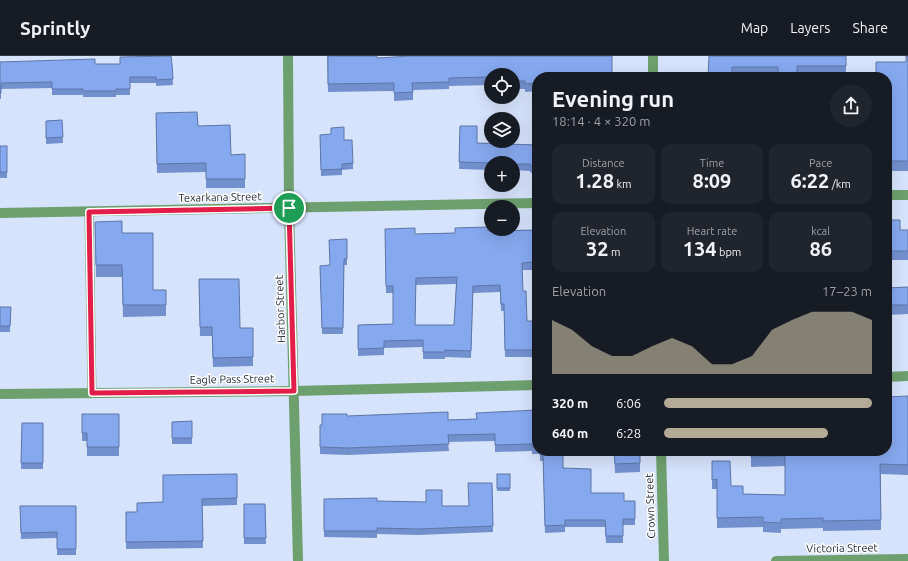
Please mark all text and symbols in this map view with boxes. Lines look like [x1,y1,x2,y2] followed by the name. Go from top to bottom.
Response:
[20,17,90,39] text: Sprintly
[741,20,768,36] text: Map
[790,20,830,36] text: Layers
[852,20,888,36] text: Share
[484,68,520,236] map controls
[484,68,520,104] button: locate
[830,85,872,127] button: share
[552,86,674,111] text: Evening run
[484,112,520,148] button: layers
[552,114,651,128] text: 18:14 · 4 × 320 m
[484,156,520,192] button: +
[582,157,625,169] text: Distance
[700,157,724,169] text: Time
[809,157,832,169] text: Pace
[575,169,614,192] text: 1.28
[693,169,731,192] text: 8:09
[790,169,829,192] text: 6:22
[614,178,632,190] text: km
[829,178,851,190] text: /km
[178,190,262,204] street label: Texarkana Street
[272,191,306,225] pin
[278,197,300,219] icon: arrive
[484,200,520,236] button: −
[580,225,626,237] text: Elevation
[687,225,737,237] text: Heart rate
[811,225,830,237] text: kcal
[586,237,609,260] text: 32
[683,237,716,260] text: 134
[809,237,832,260] text: 86
[609,246,621,258] text: m
[716,246,741,258] text: bpm
[273,274,287,343] street label: Harbor Street
[552,284,606,298] text: Elevation
[822,284,872,298] text: 17–23 m
[190,372,275,386] street label: Eagle Pass Street
[552,396,588,410] text: 320 m
[616,396,641,410] text: 6:06
[552,426,588,440] text: 640 m
[616,426,641,440] text: 6:28
[643,472,657,539] street label: Crown Street
[806,541,879,555] street label: Victoria Street

